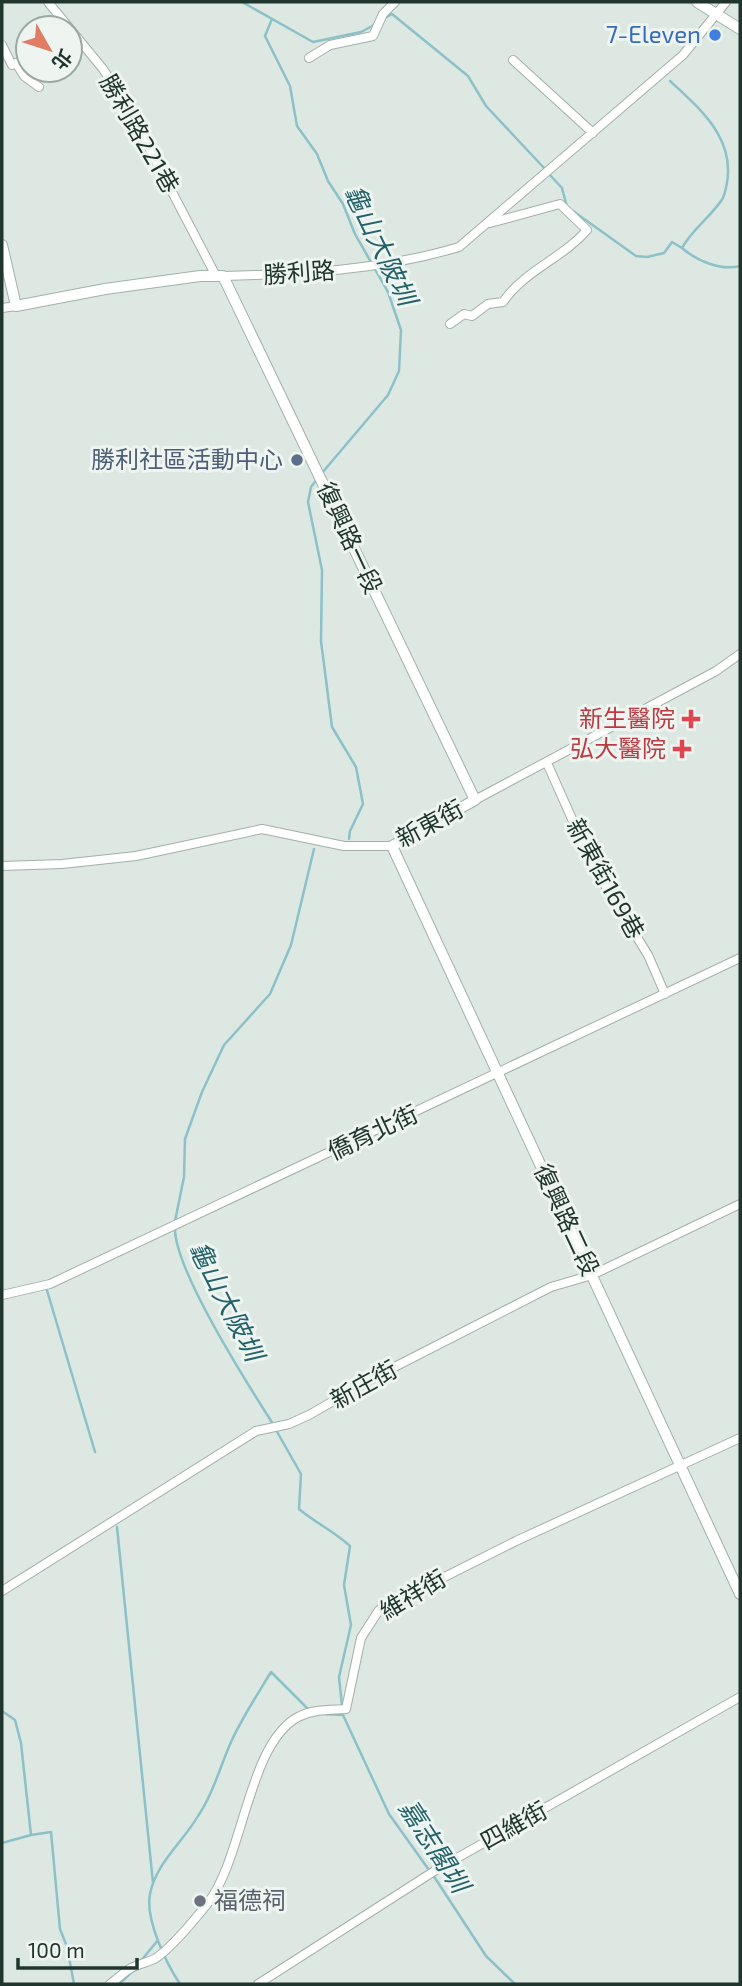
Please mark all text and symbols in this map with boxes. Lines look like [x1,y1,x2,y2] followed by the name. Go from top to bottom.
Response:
[14,14,84,84] north arrow
[606,19,701,48] place label: 7-Eleven
[707,27,723,43] marker: 7-Eleven
[48,45,78,75] text: 北
[95,69,186,198] street label: 勝利路221巷
[339,179,426,313] water label: 龜山大陂圳
[262,255,336,288] street label: 勝利路
[91,444,283,473] place label: 勝利社區活動中心
[289,452,305,468] marker: 勝利社區活動中心
[312,477,389,598] street label: 復興路一段
[579,703,675,732] place label: 新生醫院
[681,709,701,729] marker: 新生醫院
[570,733,666,762] place label: 弘大醫院
[672,739,692,759] marker: 弘大醫院
[391,793,468,852] street label: 新東街
[561,813,651,943] street label: 新東街169巷
[323,1098,422,1165] street label: 僑育北街
[529,1159,606,1280] street label: 復興路二段
[184,1235,272,1369] water label: 龜山大陂圳
[325,1354,402,1414] street label: 新庄街
[374,1563,451,1625] street label: 維祥街
[394,1793,479,1901] water label: 嘉志閣圳
[475,1795,552,1855] street label: 四維街
[214,1885,286,1914] place label: 福德祠
[192,1893,208,1909] marker: 福德祠
[18,1926,136,1970] scale bar
[28,1937,85,1962] text: 100 m

